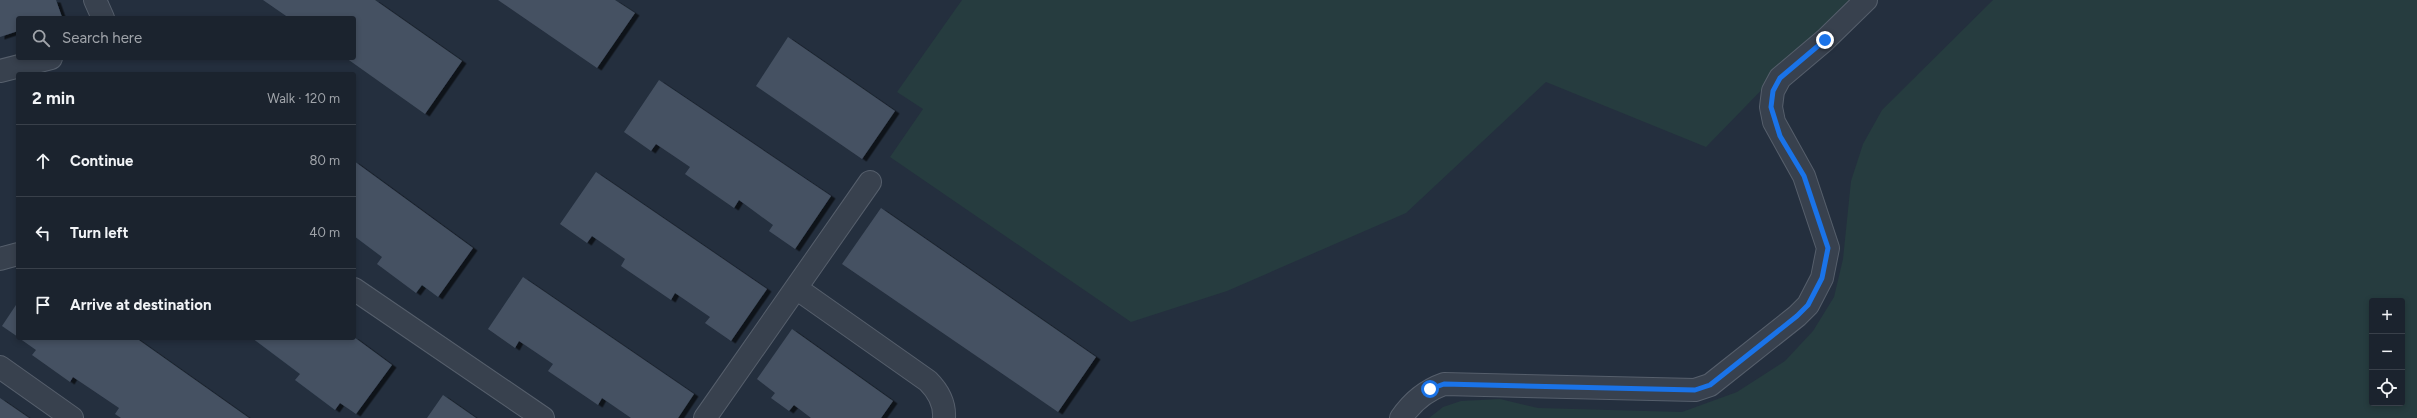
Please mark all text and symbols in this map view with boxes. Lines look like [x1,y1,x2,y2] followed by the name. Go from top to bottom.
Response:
[16,16,356,60] search box
[30,27,52,49] icon: search
[62,29,142,47] text: Search here
[1816,31,1834,49] route end
[32,88,75,108] text: 2 min
[267,91,340,106] text: Walk · 120 m
[32,150,54,172] icon: ahead
[70,152,133,170] text: Continue
[309,153,340,168] text: 80 m
[32,222,54,244] icon: left
[70,224,128,242] text: Turn left
[309,225,340,240] text: 40 m
[32,294,54,316] icon: arrive
[70,296,211,314] text: Arrive at destination
[2369,298,2405,406] map controls
[2369,298,2405,334] button: +
[2369,334,2405,370] button: −
[2369,370,2405,406] button: locate
[1421,380,1439,398] route start

